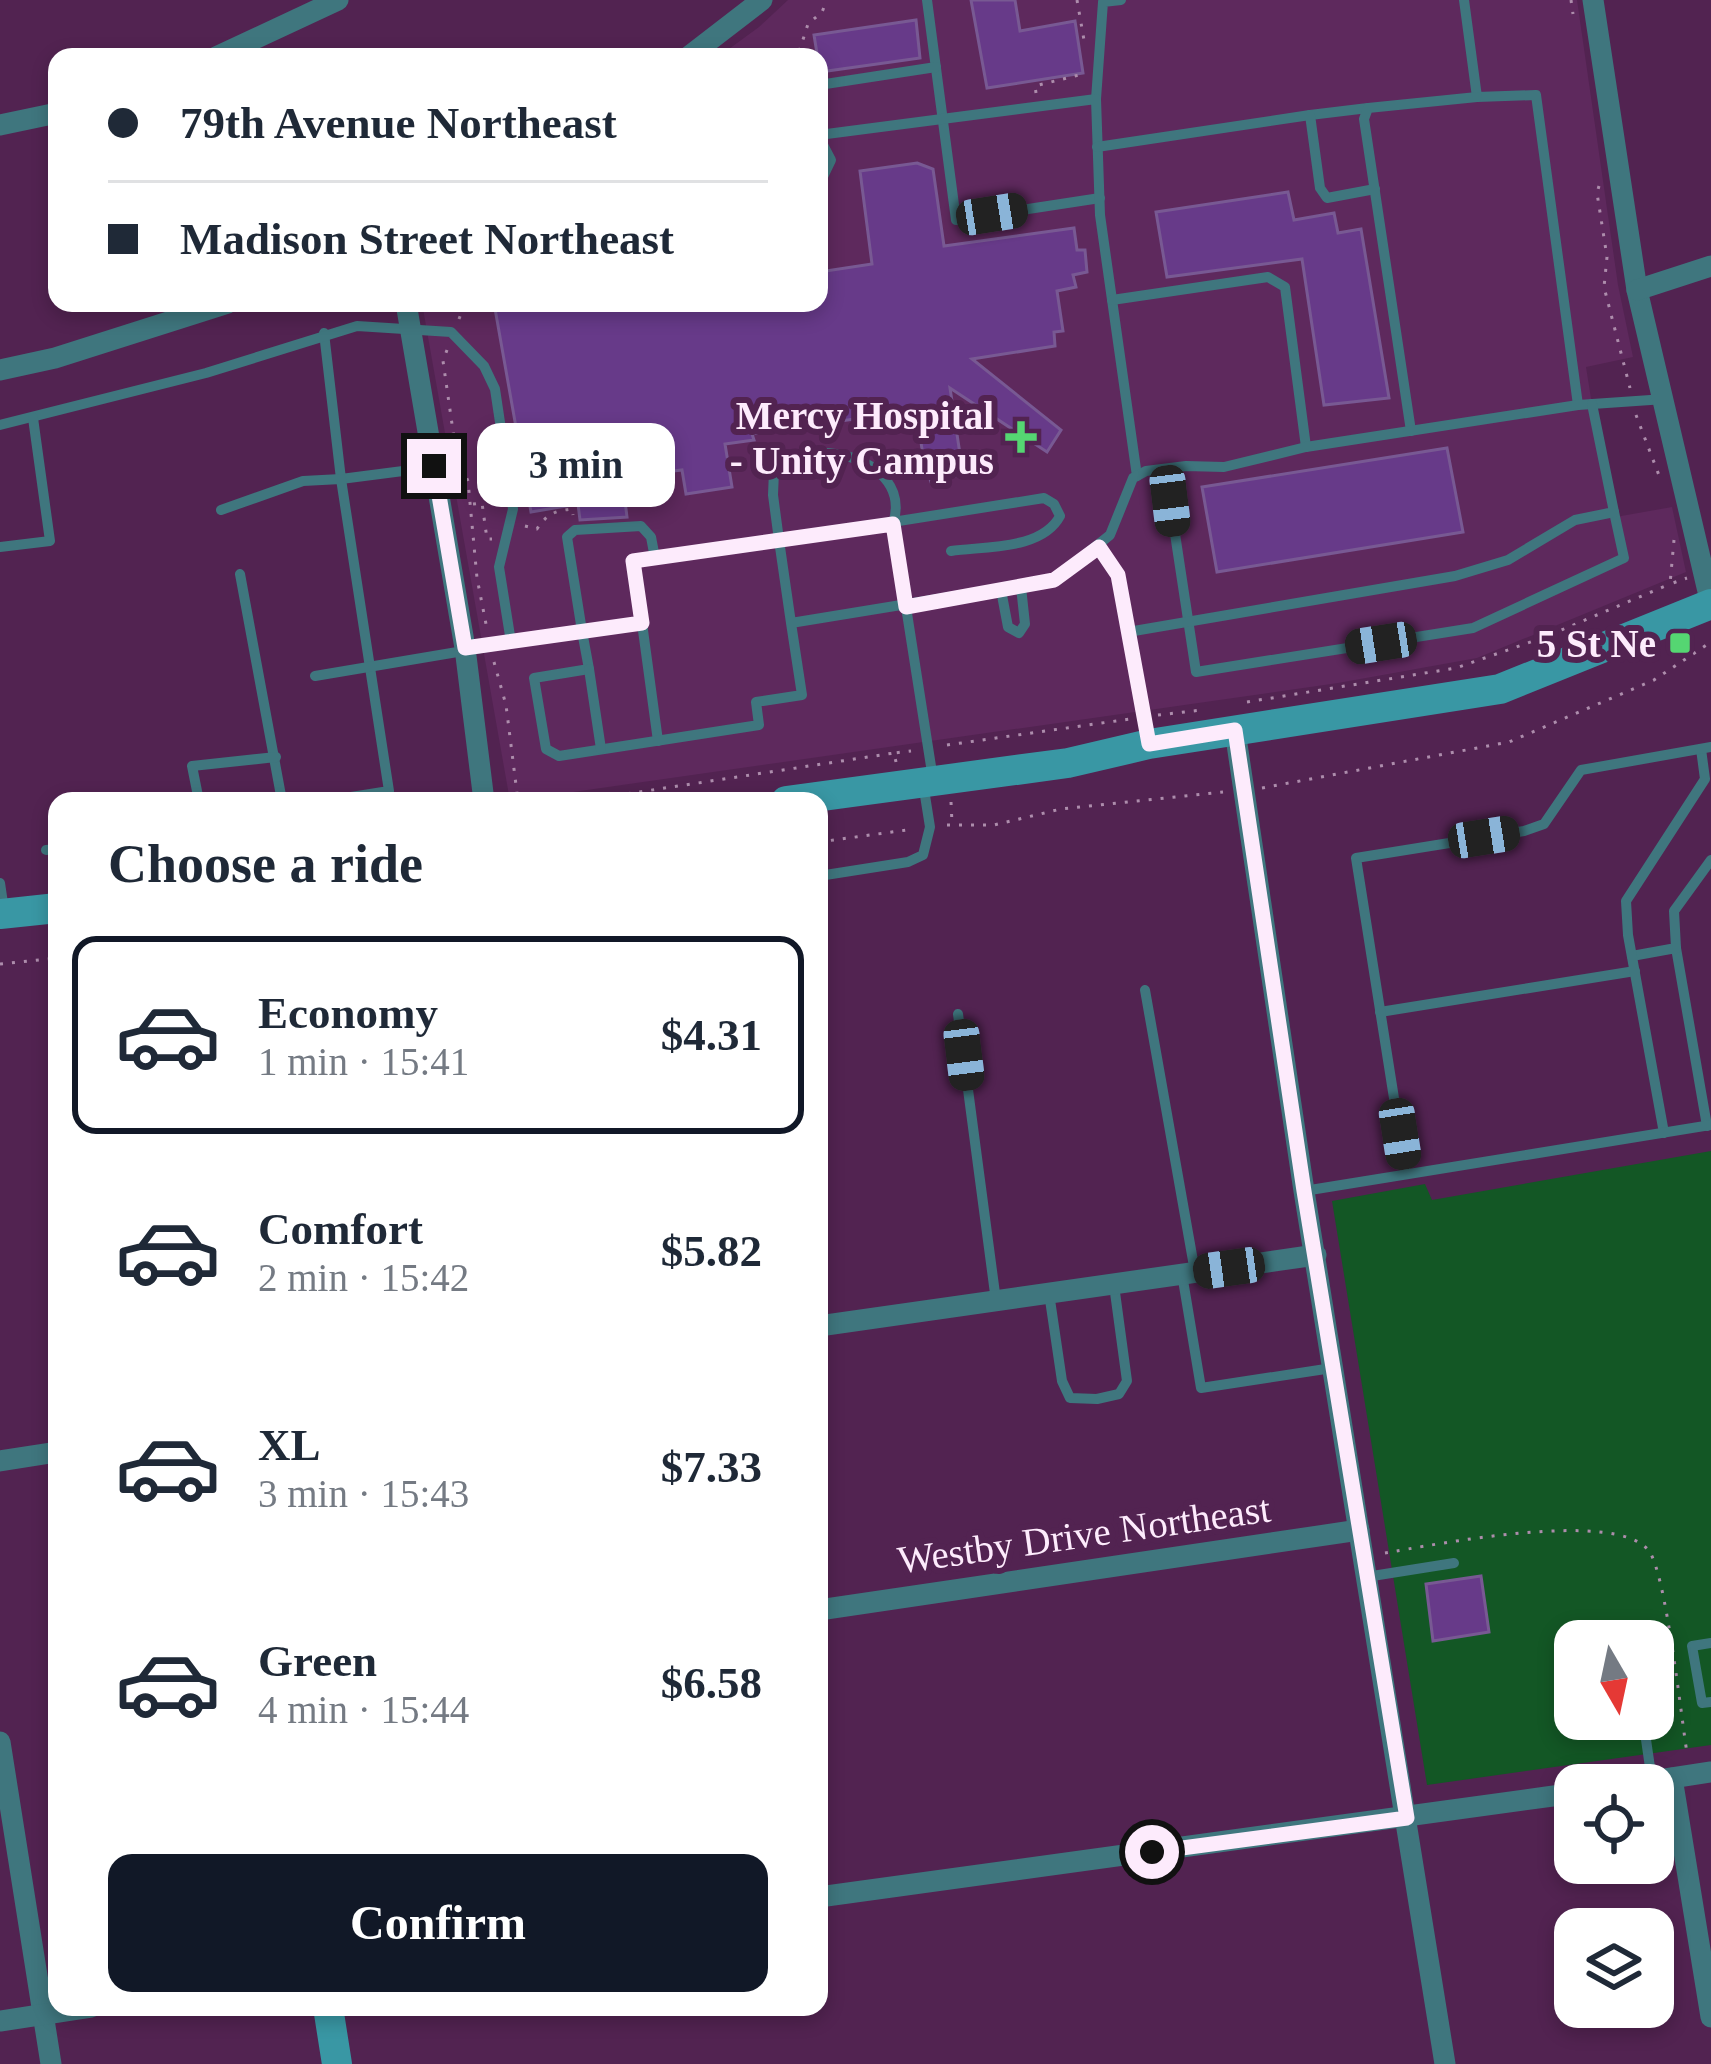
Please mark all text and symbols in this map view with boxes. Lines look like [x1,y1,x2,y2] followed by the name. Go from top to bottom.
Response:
[180,98,617,148] text: 79th Avenue Northeast
[954,191,1030,237] car
[180,214,674,264] text: Madison Street Northeast
[730,394,994,483] place label: Mercy Hospital - Unity Campus
[1005,421,1037,453] marker: Mercy Hospital - Unity Campus
[476,424,674,508] callout: 3 min
[407,439,461,493] route end
[529,443,623,486] text: 3 min
[1148,463,1192,539] car
[1343,620,1419,666] car
[1537,622,1656,665] place label: 5 St Ne
[1667,630,1693,656] marker: 5 St Ne
[1446,814,1522,860] car
[108,834,423,894] text: Choose a ride
[114,981,222,1089] icon: car
[258,988,438,1038] text: Economy
[661,1010,762,1060] text: $4.31
[942,1017,986,1093] car
[258,1040,469,1083] text: 1 min · 15:41
[1377,1096,1423,1172] car
[114,1197,222,1305] icon: car
[258,1204,423,1254] text: Comfort
[661,1226,762,1276] text: $5.82
[1191,1245,1267,1291] car
[258,1256,469,1299] text: 2 min · 15:42
[114,1413,222,1521] icon: car
[258,1420,321,1470] text: XL
[661,1442,762,1492] text: $7.33
[258,1472,469,1515] text: 3 min · 15:43
[895,1487,1273,1582] street label: Westby Drive Northeast
[1554,1620,1674,1740] north arrow
[1554,1620,1674,2028] map controls
[114,1629,222,1737] icon: car
[258,1636,377,1686] text: Green
[661,1658,762,1708] text: $6.58
[258,1688,469,1731] text: 4 min · 15:44
[1554,1764,1674,1884] button: locate
[1125,1825,1179,1879] route start
[108,1854,768,1992] button: Confirm
[1554,1908,1674,2028] button: layers

